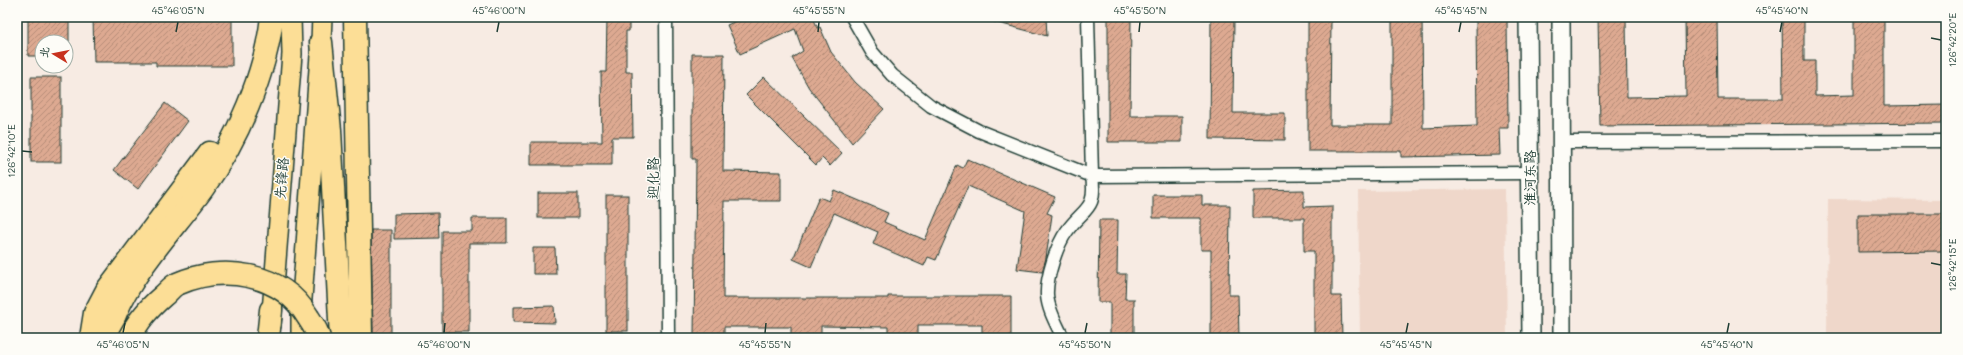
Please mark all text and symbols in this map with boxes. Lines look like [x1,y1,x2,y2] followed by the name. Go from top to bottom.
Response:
[152,3,204,17] text: 45°46'05"N
[473,3,525,17] text: 45°46'00"N
[793,3,845,17] text: 45°45'55"N
[1114,3,1166,17] text: 45°45'50"N
[1435,3,1487,17] text: 45°45'45"N
[1756,3,1808,17] text: 45°45'40"N
[1945,12,1959,67] text: 126°42'20"E
[34,34,74,74] north arrow
[35,45,52,59] text: 北
[4,124,18,178] text: 126°42'10"E
[1520,150,1539,206] street label: 淮河东路
[270,156,292,200] street label: 先锋路
[643,157,662,199] street label: 迎化路
[1945,238,1959,292] text: 126°42'15"E
[97,337,149,351] text: 45°46'05"N
[418,337,470,351] text: 45°46'00"N
[739,337,791,351] text: 45°45'55"N
[1059,337,1111,351] text: 45°45'50"N
[1380,337,1432,351] text: 45°45'45"N
[1701,337,1753,351] text: 45°45'40"N

